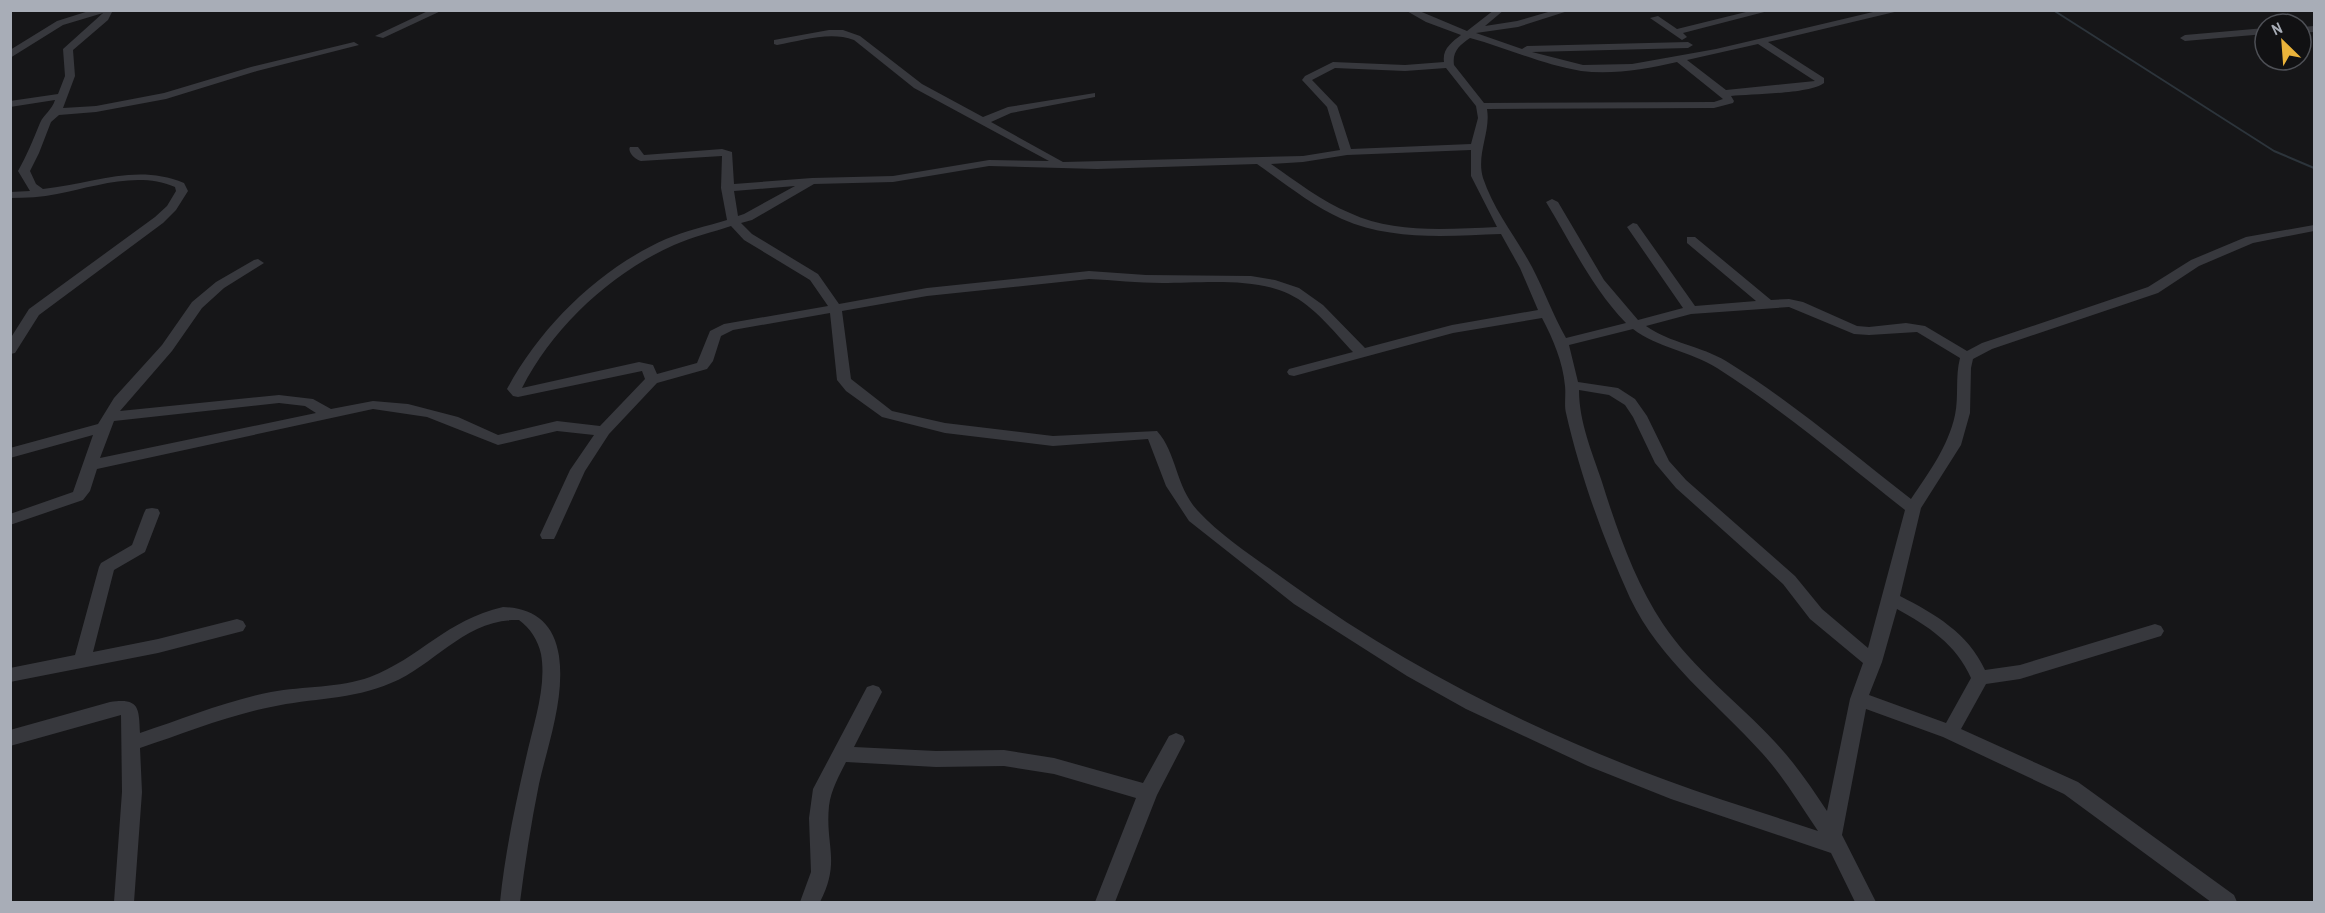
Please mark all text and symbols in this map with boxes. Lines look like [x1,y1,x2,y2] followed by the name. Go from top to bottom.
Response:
[2253,12,2313,72] north arrow
[2268,16,2286,40] text: N

